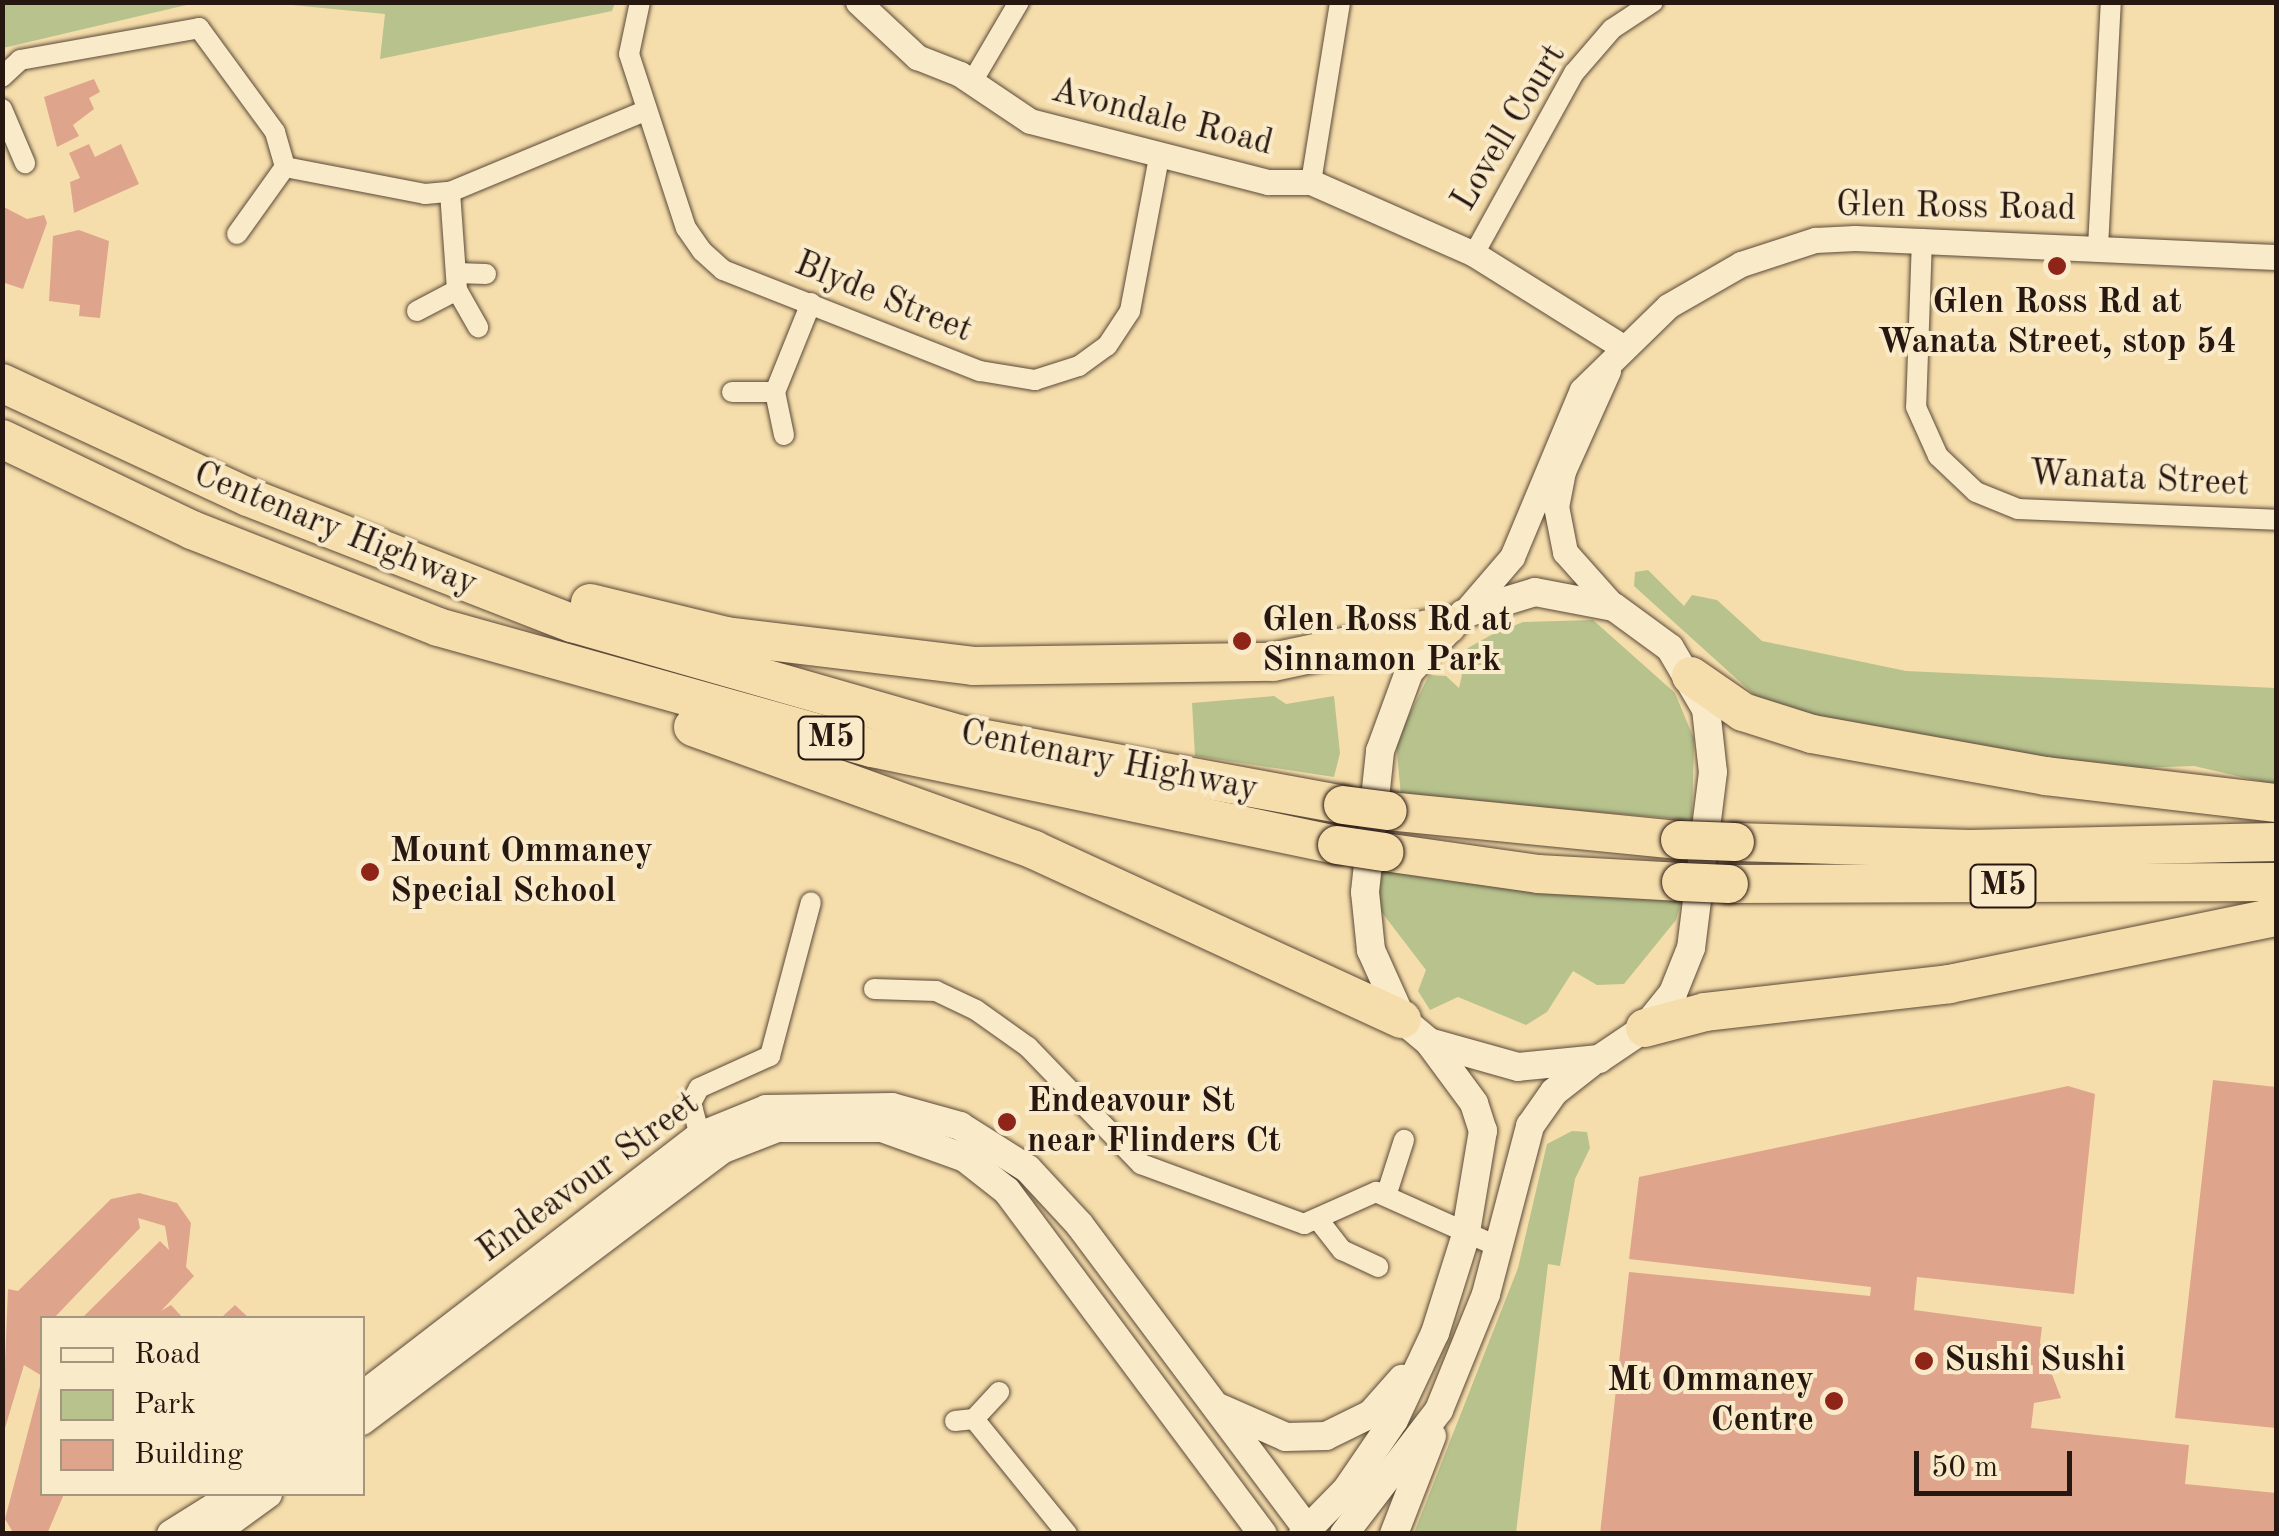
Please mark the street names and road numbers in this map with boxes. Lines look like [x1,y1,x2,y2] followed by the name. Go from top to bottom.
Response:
[1444,37,1576,219] street label: Lovell Court
[1047,70,1277,166] street label: Avondale Road
[1836,185,2076,231] street label: Glen Ross Road
[788,243,978,353] street label: Blyde Street
[2028,453,2250,507] street label: Wanata Street
[187,454,483,606] street label: Centenary Highway
[796,711,866,765] road number: M5
[957,713,1261,811] street label: Centenary Highway
[1968,859,2038,913] road number: M5
[470,1084,708,1272] street label: Endeavour Street

